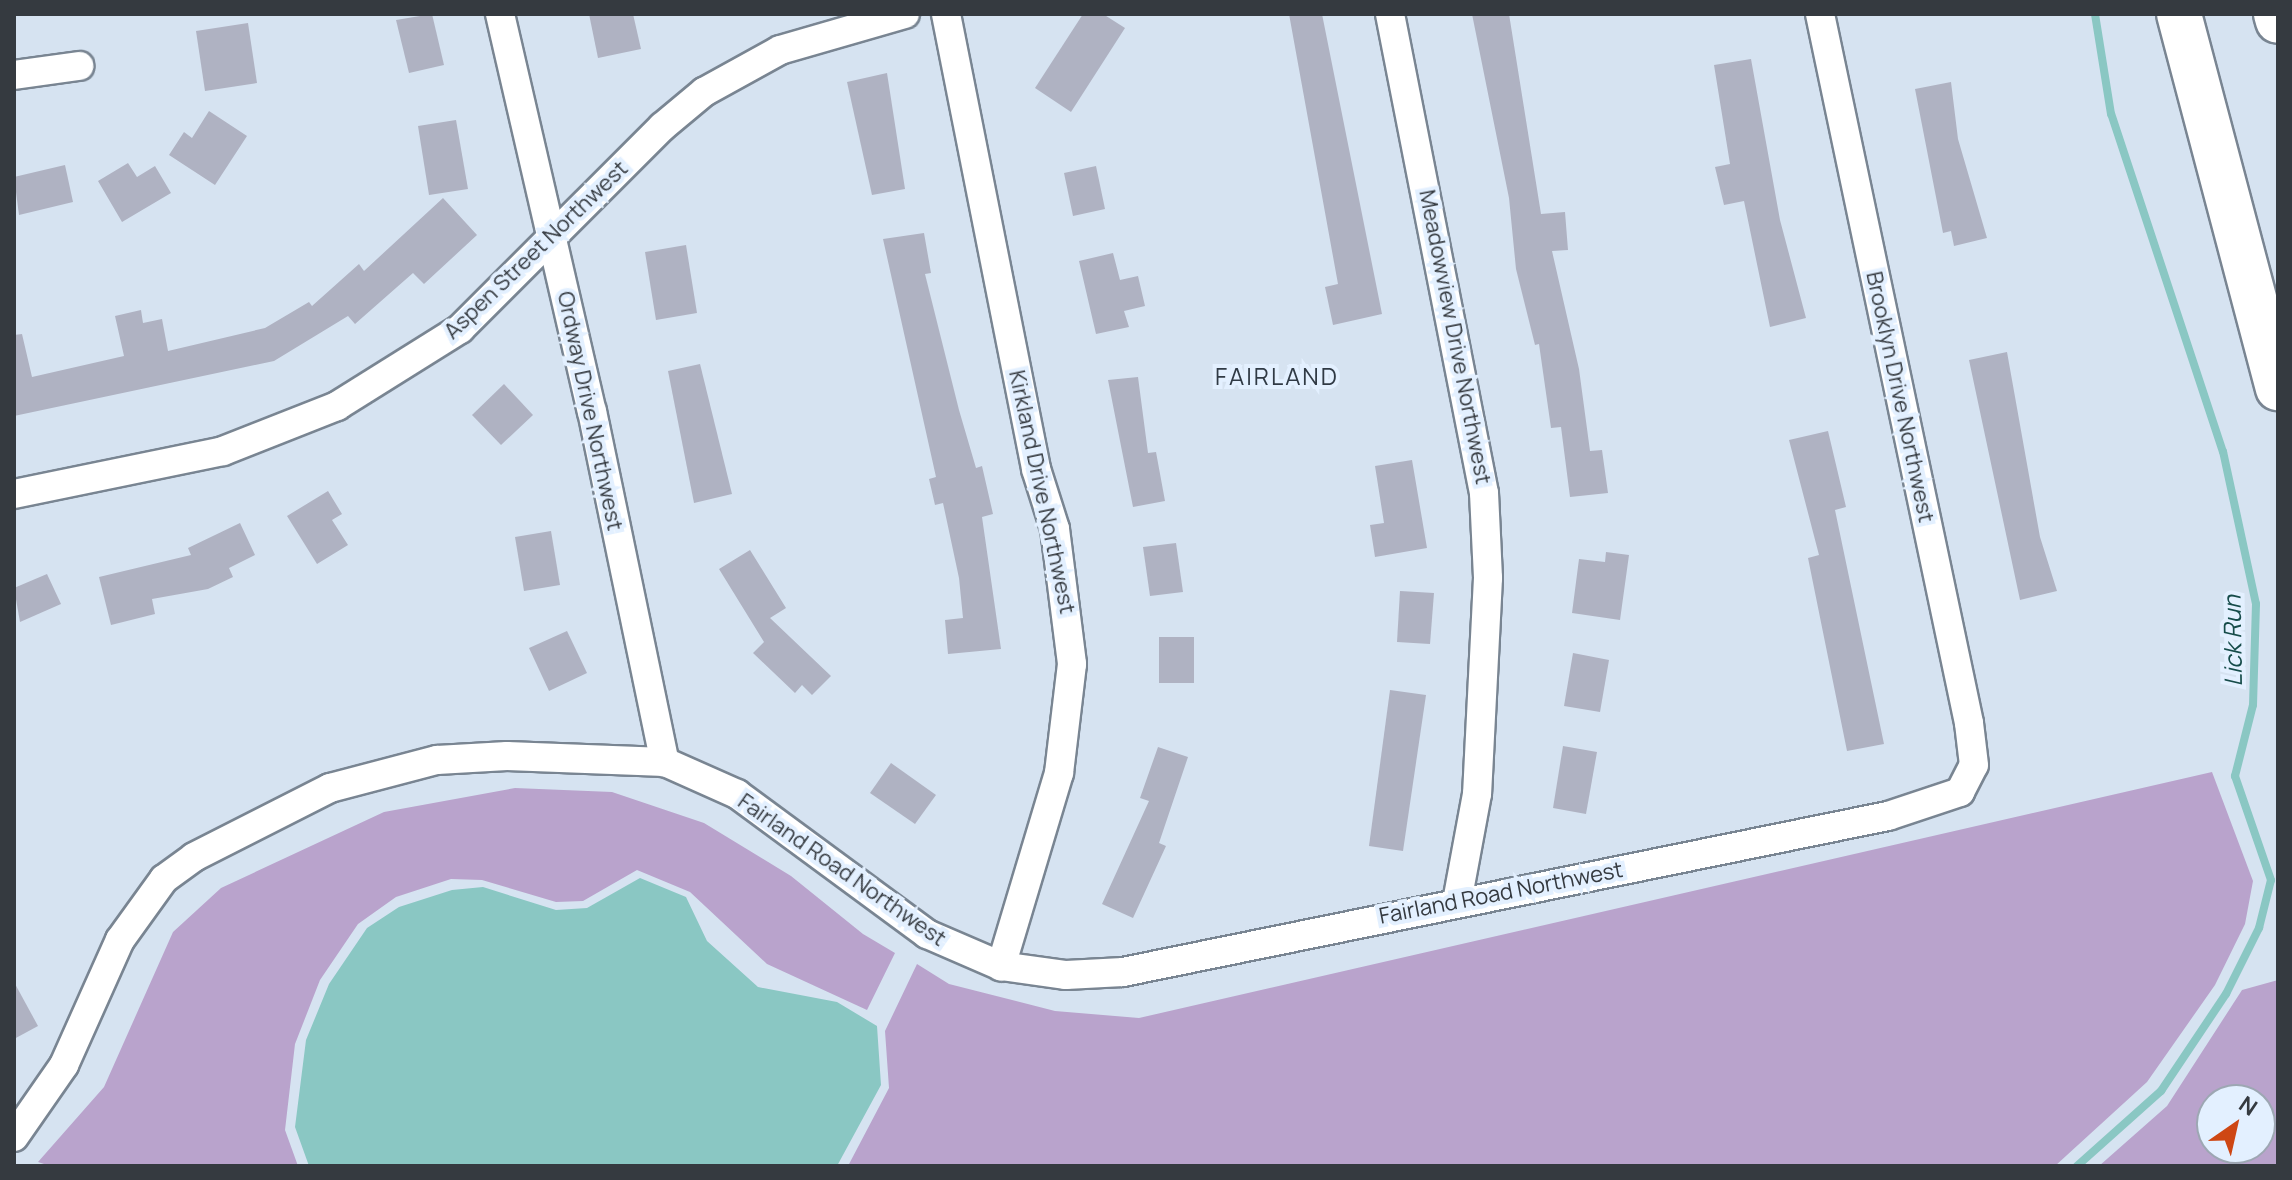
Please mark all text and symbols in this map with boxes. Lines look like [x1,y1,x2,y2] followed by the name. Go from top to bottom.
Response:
[439,155,633,345] street label: Aspen Street Northwest
[1413,188,1497,486] street label: Meadowview Drive Northwest
[1861,269,1939,525] street label: Brooklyn Drive Northwest
[552,289,628,533] street label: Ordway Drive Northwest
[1215,362,1339,390] district label: FAIRLAND
[1003,368,1081,616] street label: Kirkland Drive Northwest
[2217,595,2247,687] water label: Lick Run
[733,788,951,952] street label: Fairland Road Northwest
[1377,856,1625,930] street label: Fairland Road Northwest
[2196,1084,2276,1164] north arrow
[2233,1089,2263,1123] text: N

